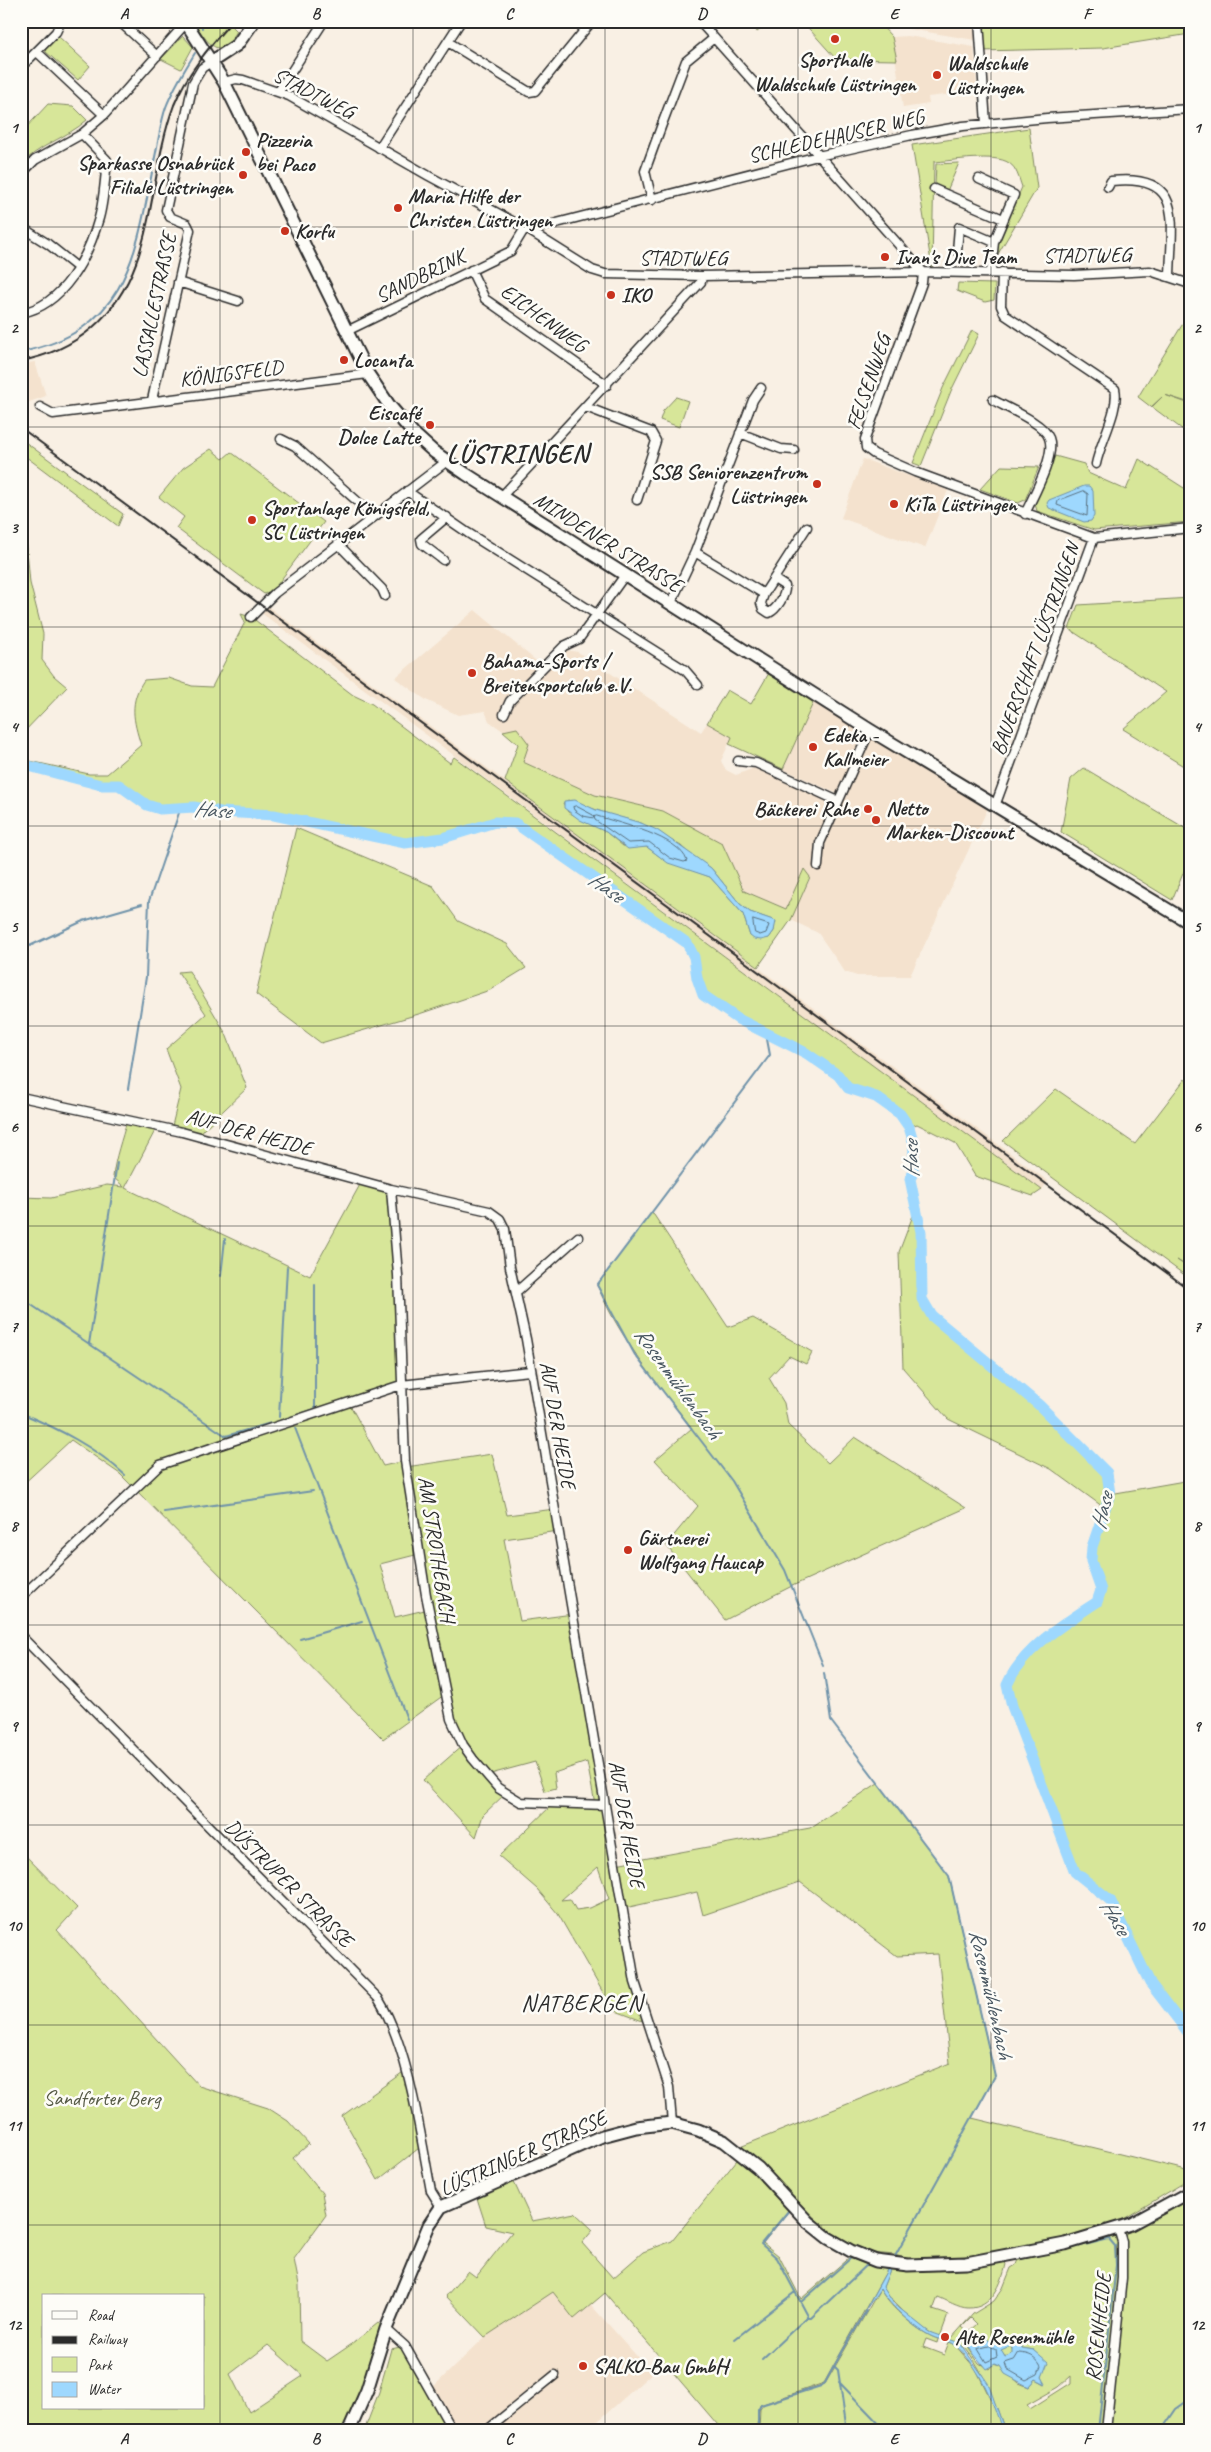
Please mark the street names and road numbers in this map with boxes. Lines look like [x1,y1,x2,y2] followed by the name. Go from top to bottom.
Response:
[269,62,362,126] street label: STADTWEG
[746,103,929,169] street label: SCHLEDEHAUSER WEG
[126,228,183,380] street label: LASSALLESTRASSE
[371,241,473,309] street label: SANDBRINK
[1043,241,1135,269] street label: STADTWEG
[639,245,730,271] street label: STADTWEG
[496,278,594,360] street label: EICHENWEG
[840,328,897,433] street label: FELSENWEG
[178,354,286,392] street label: KÖNIGSFELD
[529,486,689,599] street label: MINDENER STRASSE
[985,537,1087,759] street label: BAUERSCHAFT LÜSTRINGEN
[184,1103,317,1162] street label: AUF DER HEIDE
[534,1359,582,1493] street label: AUF DER HEIDE
[413,1474,462,1627] street label: AM STROTHEBACH
[603,1758,651,1892] street label: AUF DER HEIDE
[219,1813,361,1955] street label: DÜSTRUPER STRASSE
[436,2103,613,2201] street label: LÜSTRINGER STRASSE
[1079,2269,1117,2382] street label: ROSENHEIDE

